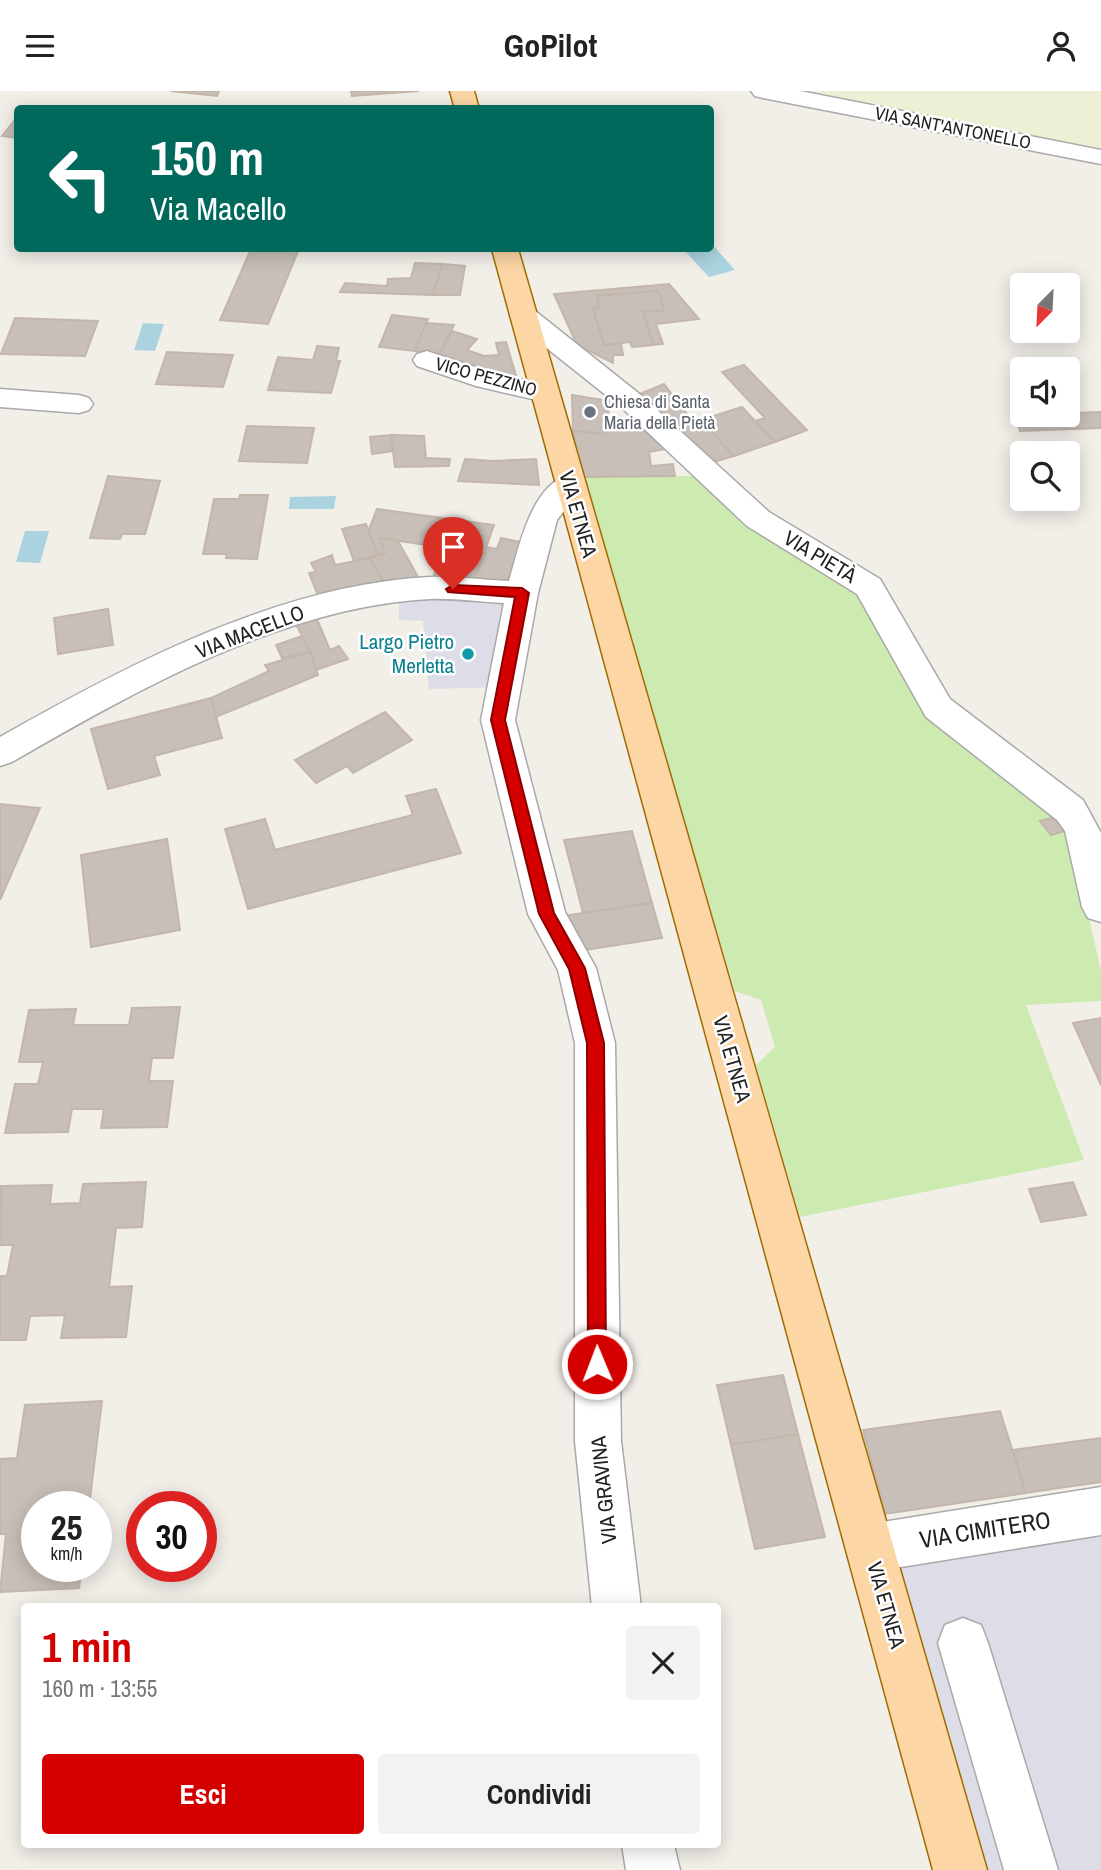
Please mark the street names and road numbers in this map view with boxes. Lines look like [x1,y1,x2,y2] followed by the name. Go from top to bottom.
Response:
[873,100,1033,155] street label: VIA SANT'ANTONELLO
[433,351,540,402] street label: VICO PEZZINO
[552,467,605,561] street label: VIA ETNEA
[778,524,862,590] street label: VIA PIETÀ
[191,598,308,665] street label: VIA MACELLO
[706,1012,759,1106] street label: VIA ETNEA
[583,1434,624,1545] street label: VIA GRAVINA
[917,1503,1053,1555] street label: VIA CIMITERO
[860,1558,913,1652] street label: VIA ETNEA

